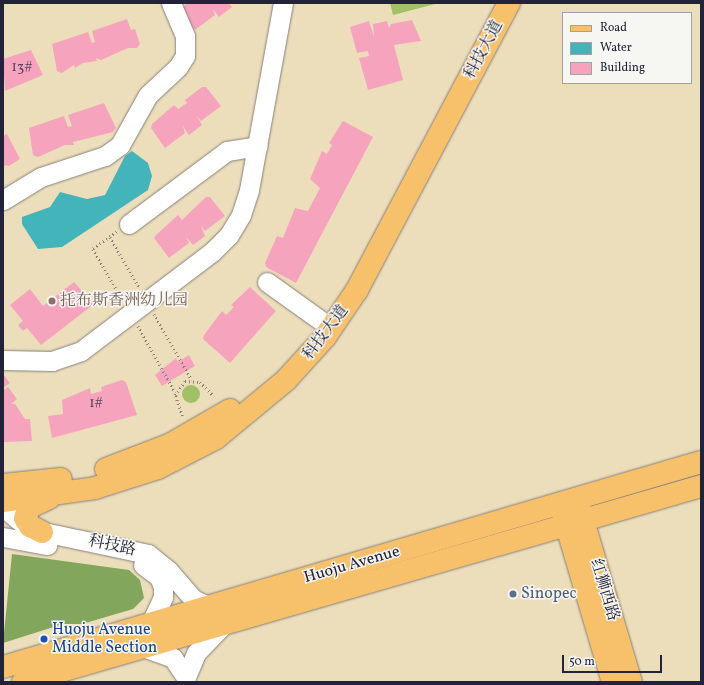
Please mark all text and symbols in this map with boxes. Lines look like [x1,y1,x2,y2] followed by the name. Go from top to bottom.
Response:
[562,12,692,84] legend
[461,17,507,83] street label: 科技大道
[600,20,627,36] text: Road
[600,40,632,56] text: Water
[12,60,32,76] house number: 13#
[600,60,645,76] text: Building
[60,291,188,311] place label: 托布斯香洲幼儿园
[47,296,57,306] marker: 托布斯香洲幼儿园
[299,302,353,364] street label: 科技大道
[89,396,103,412] house number: 1#
[87,532,137,560] street label: 科技路
[302,542,402,588] street label: Huoju Avenue
[585,557,623,623] street label: 红狮西路
[521,584,577,604] place label: Sinopec
[508,589,518,599] marker: Sinopec
[52,620,157,658] place label: Huoju Avenue Middle Section
[39,634,49,644] marker: Huoju Avenue Middle Section
[564,647,664,673] scale bar
[569,654,595,670] text: 50 m

